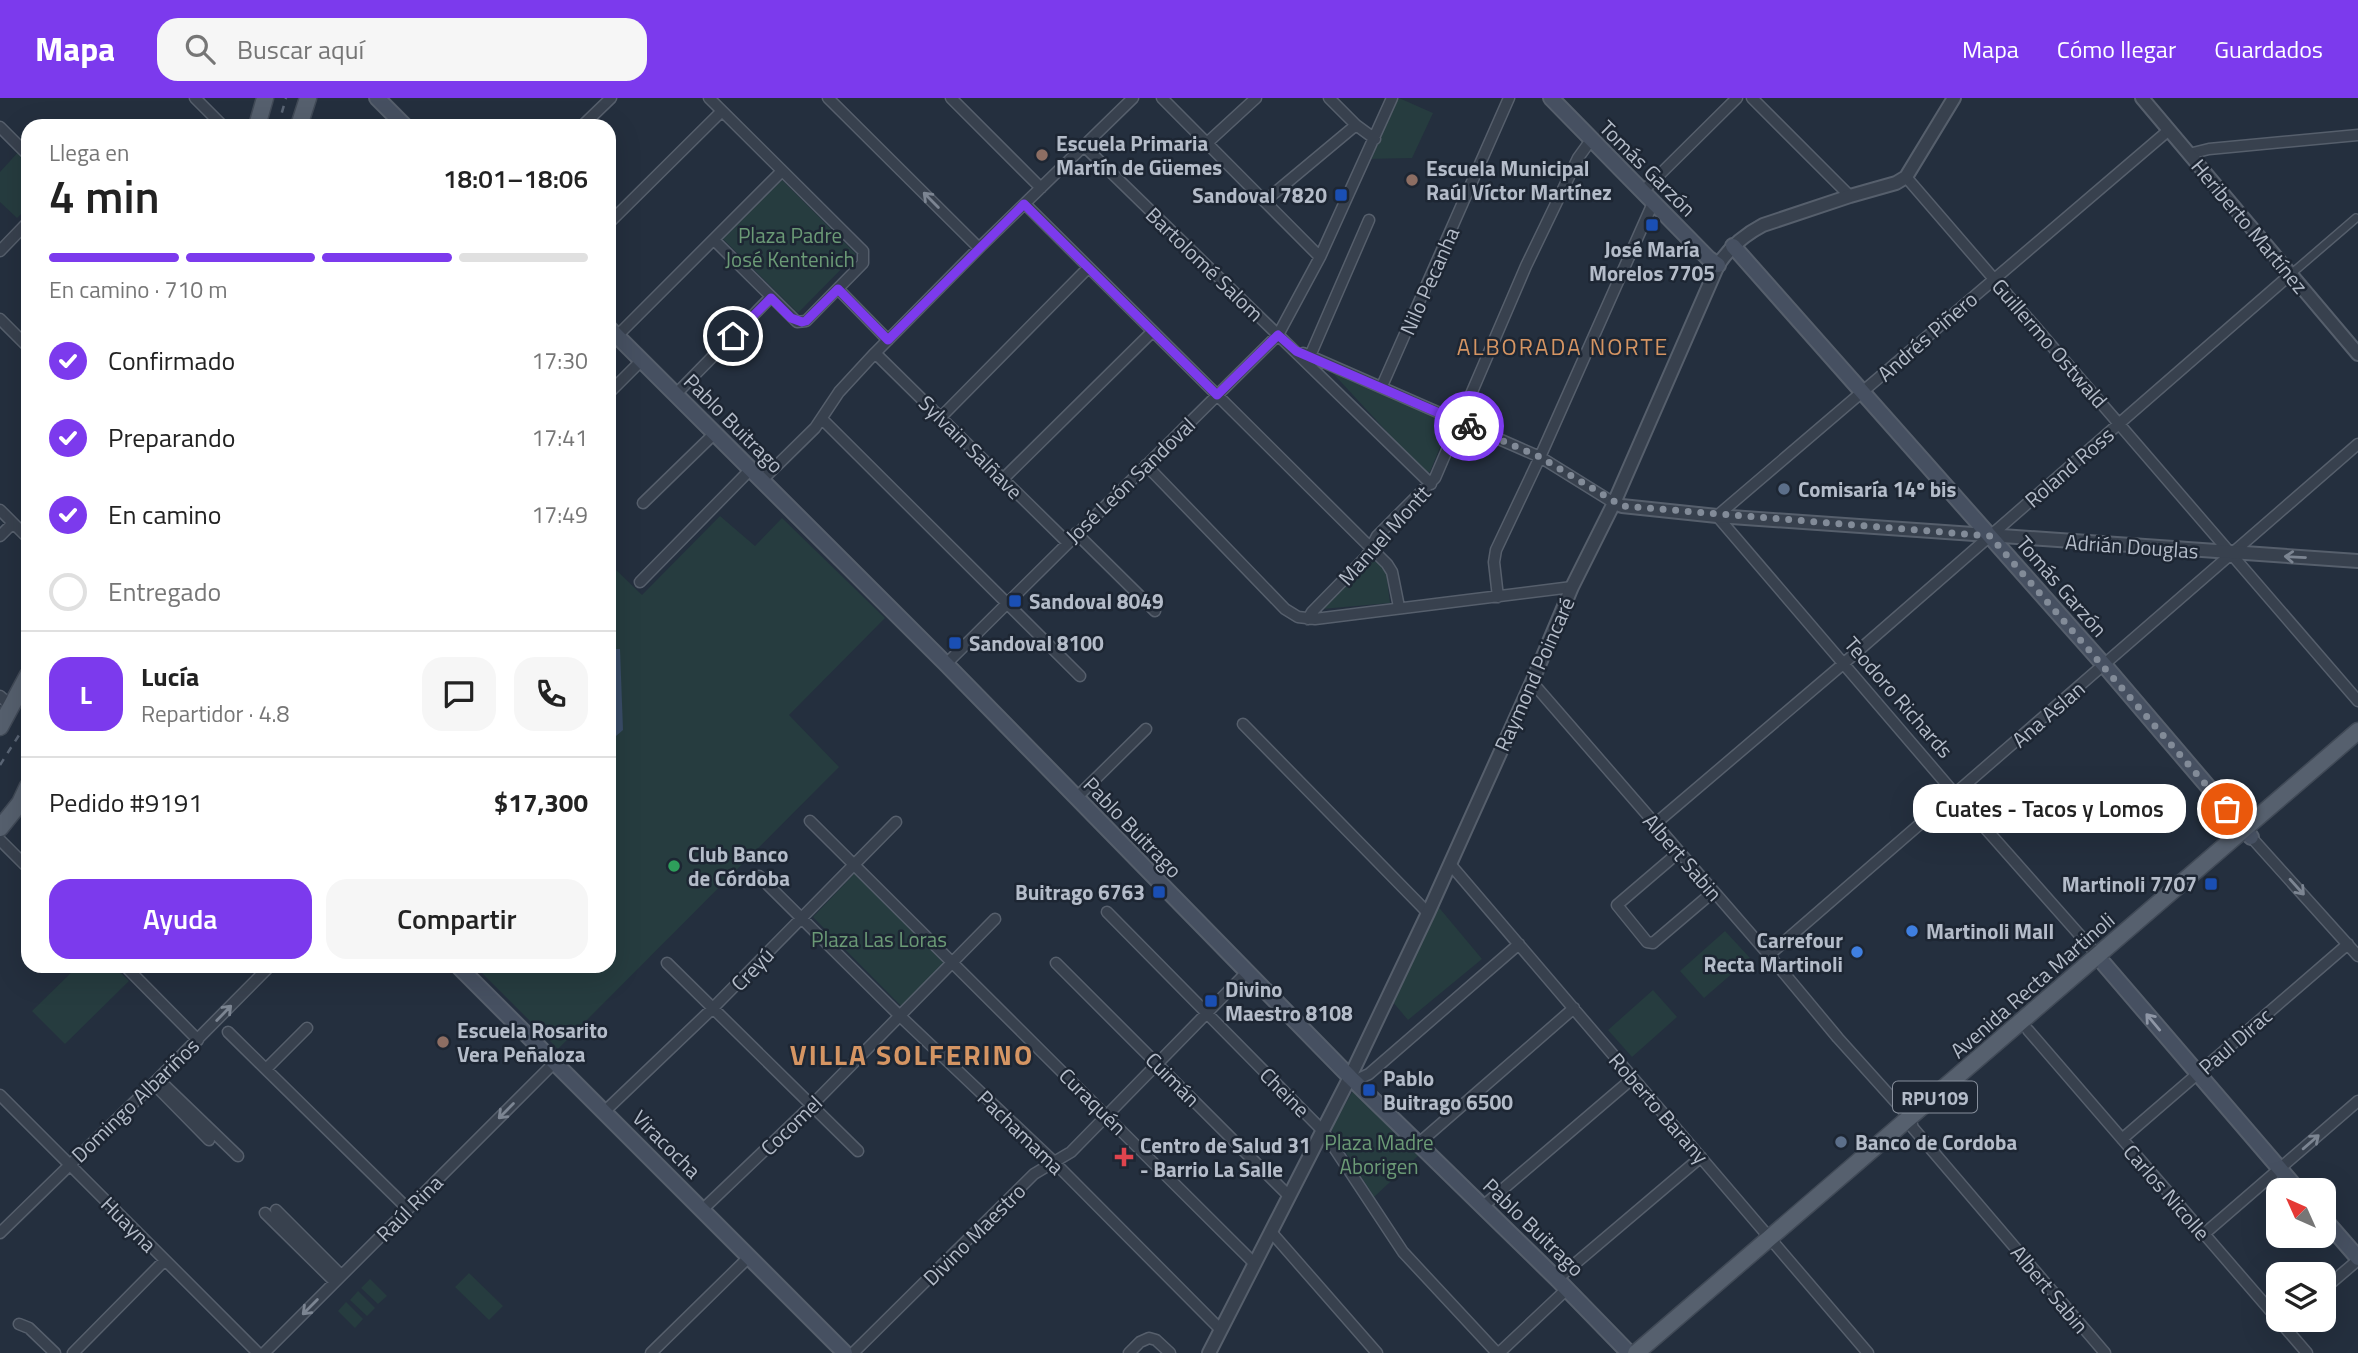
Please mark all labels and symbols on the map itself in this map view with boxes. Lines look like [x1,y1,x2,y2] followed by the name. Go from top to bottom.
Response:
[1592,112,1704,224] street label: Tomás Garzón
[1056,127,1222,183] place label: Escuela Primaria Martín de Güemes
[1034,147,1050,163] marker: Escuela Primaria Martín de Güemes
[1426,152,1612,208] place label: Escuela Municipal Raúl Víctor Martínez
[2184,152,2316,300] street label: Heriberto Martínez
[1404,172,1420,188] marker: Escuela Municipal Raúl Víctor Martínez
[1192,179,1327,211] place label: Sandoval 7820
[1333,187,1349,203] marker: Sandoval 7820
[922,191,939,208] one-way arrow
[1139,199,1271,329] street label: Bartolomé Salom
[1644,217,1660,233] marker: José María Morelos 7705
[725,219,855,275] park label: Plaza Padre José Kentenich
[1391,221,1467,340] street label: Nilo Pecanha
[1589,233,1715,289] place label: José María Morelos 7705
[1984,271,2116,415] street label: Guillermo Ostwald
[1870,283,1984,389] street label: Andrés Piñero
[703,306,763,366] pin
[1457,329,1669,364] district label: ALBORADA NORTE
[677,366,791,480] street label: Pablo Buitrago
[912,388,1030,506] street label: Sylvain Salñave
[1434,391,1504,461] courier
[1058,409,1202,551] street label: José León Sandoval
[2017,419,2121,515] street label: Roland Ross
[1798,473,1956,505] place label: Comisaría 14º bis
[1330,477,1438,592] street label: Manuel Montt
[1776,481,1792,497] marker: Comisaría 14º bis
[2064,525,2200,567] street label: Adrián Douglas
[2009,528,2115,644] street label: Tomás Garzón
[2285,550,2307,563] one-way arrow
[1029,585,1164,617] place label: Sandoval 8049
[1486,592,1582,756] street label: Raymond Poincaré
[1007,593,1023,609] marker: Sandoval 8049
[969,627,1104,659] place label: Sandoval 8100
[1837,629,1961,765] street label: Teodoro Richards
[947,635,963,651] marker: Sandoval 8100
[2004,673,2092,755] street label: Ana Aslan
[1076,769,1190,885] street label: Pablo Buitrago
[2197,779,2257,839] pin
[1912,784,2185,834] callout: Cuates - Tacos y Lomos
[1636,806,1730,908] street label: Albert Sabin
[688,838,790,894] place label: Club Banco de Córdoba
[666,858,682,874] marker: Club Banco de Córdoba
[2062,868,2197,900] place label: Martinoli 7707
[1015,876,1145,908] place label: Buitrago 6763
[2203,876,2219,892] marker: Martinoli 7707
[2289,878,2305,896] one-way arrow
[1151,884,1167,900] marker: Buitrago 6763
[1943,904,2121,1066] street label: Avenida Recta Martinoli
[1926,915,2054,947] place label: Martinoli Mall
[811,923,947,955] park label: Plaza Las Loras
[1904,923,1920,939] marker: Martinoli Mall
[1704,924,1843,980] place label: Carrefour Recta Martinoli
[723,940,781,998] street label: Creyú
[1849,944,1865,960] marker: Carrefour Recta Martinoli
[1225,973,1353,1029] place label: Divino Maestro 8108
[1203,993,1219,1009] marker: Divino Maestro 8108
[2191,1000,2279,1082] street label: Paul Dirac
[215,1005,232,1022] one-way arrow
[2145,1013,2161,1031] one-way arrow
[457,1014,608,1070] place label: Escuela Rosarito Vera Peñaloza
[64,1030,206,1170] street label: Domingo Albariños
[790,1033,1034,1076] district label: VILLA SOLFERINO
[435,1034,451,1050] marker: Escuela Rosarito Vera Peñaloza
[1138,1044,1208,1114] street label: Cuimán
[1602,1045,1716,1171] street label: Roberto Barany
[1052,1060,1134,1142] street label: Curaquén
[1253,1060,1317,1124] street label: Cheine
[1383,1062,1513,1118] place label: Pablo Buitrago 6500
[970,1082,1072,1182] street label: Pachamama
[1361,1082,1377,1098] marker: Pablo Buitrago 6500
[1893,1082,1977,1113] road number: RPU109
[753,1087,829,1163] street label: Cocomel
[625,1102,709,1186] street label: Viracocha
[498,1103,515,1120] one-way arrow
[1324,1126,1434,1182] park label: Plaza Madre Aborigen
[1855,1126,2017,1158] place label: Banco de Cordoba
[1140,1129,1311,1185] place label: Centro de Salud 31 - Barrio La Salle
[1833,1134,1849,1150] marker: Banco de Cordoba
[2302,1134,2320,1150] one-way arrow
[2116,1137,2218,1247] street label: Carlos Nicolle
[1114,1147,1134,1167] marker: Centro de Salud 31 - Barrio La Salle
[368,1167,450,1249] street label: Raúl Rina
[1476,1170,1592,1284] street label: Pablo Buitrago
[915,1175,1033,1293] street label: Divino Maestro
[2266,1178,2336,1248] north arrow
[94,1189,165,1260] street label: Huayna
[2003,1238,2097,1340] street label: Albert Sabin
[302,1298,319,1315] one-way arrow

